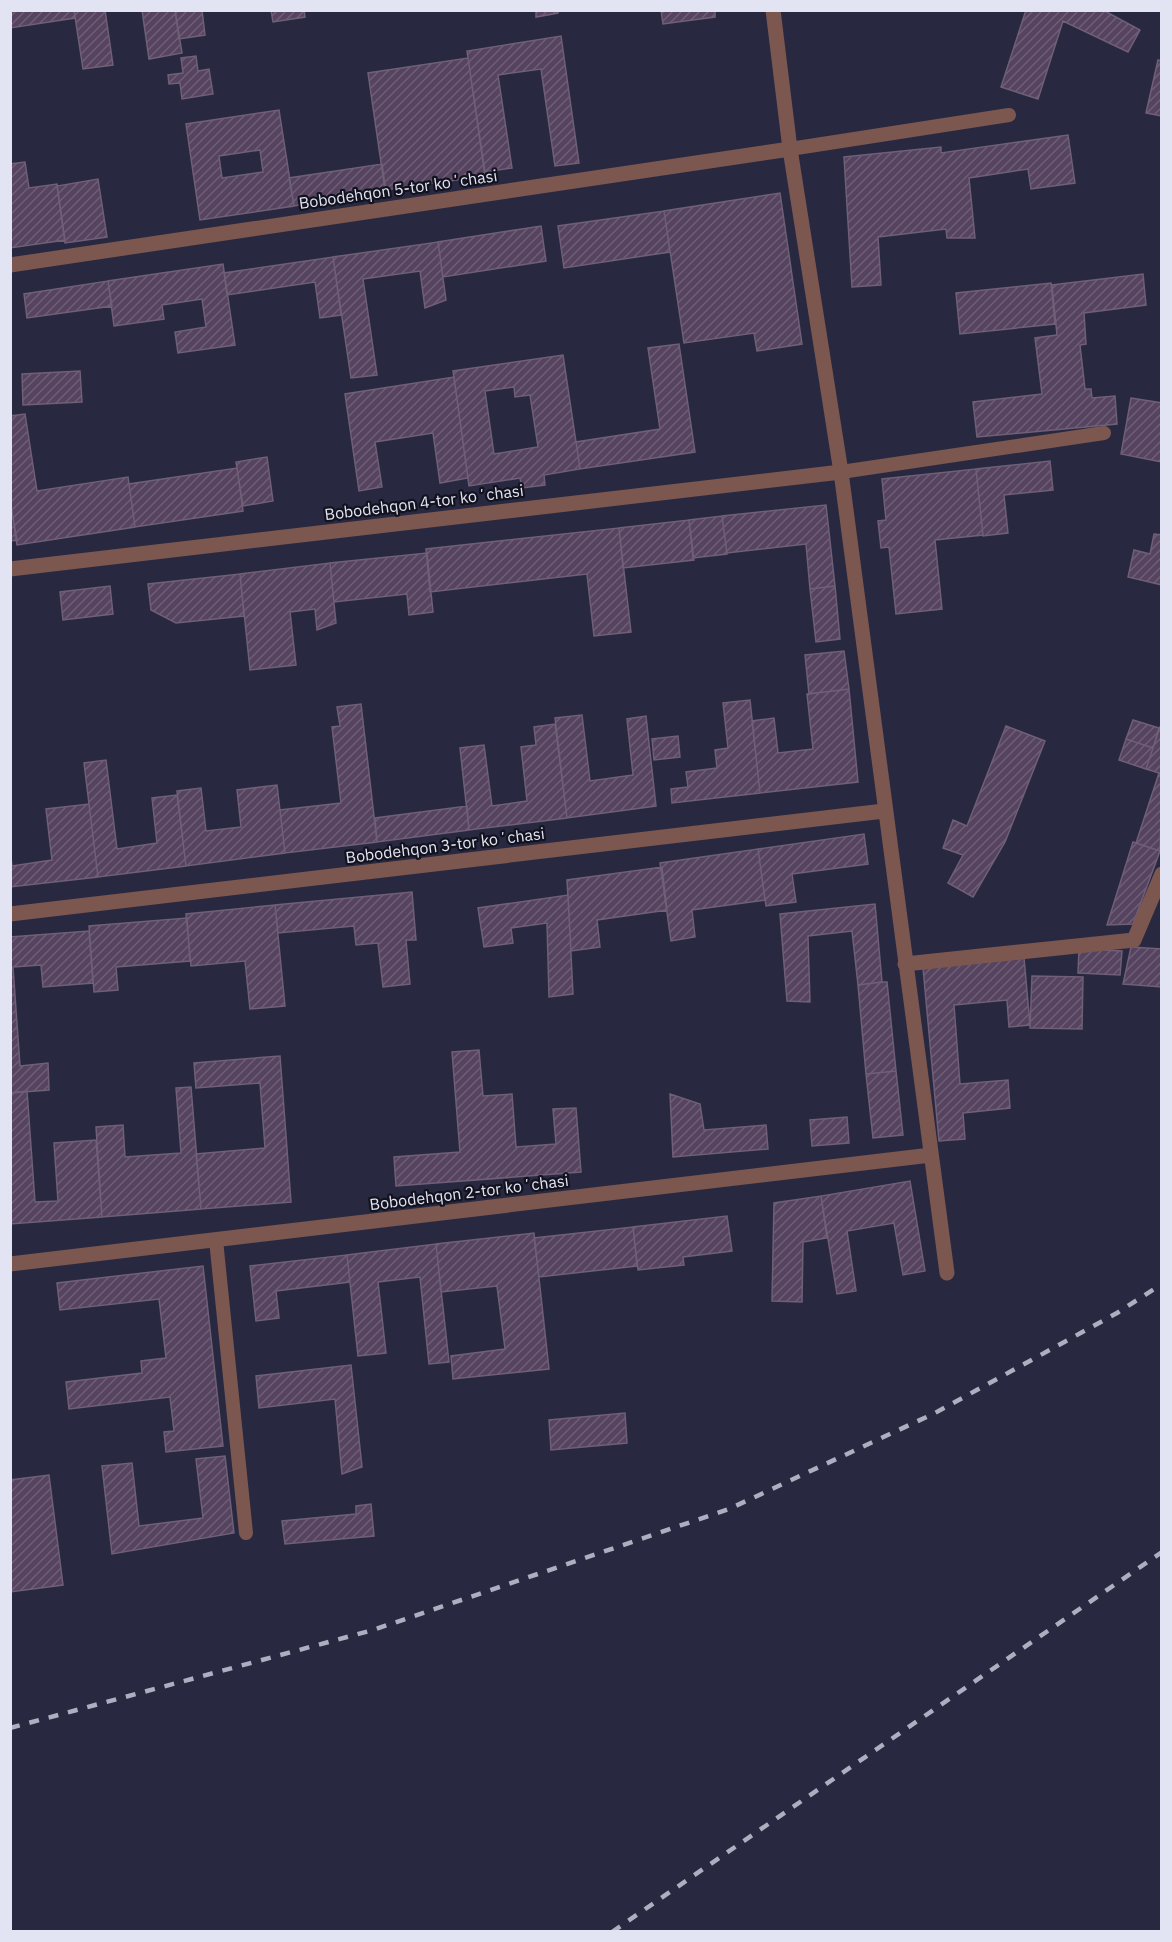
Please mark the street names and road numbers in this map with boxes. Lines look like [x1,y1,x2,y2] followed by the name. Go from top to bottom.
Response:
[297,165,499,213] street label: Bobodehqon 5-tor koʼchasi
[323,480,525,524] street label: Bobodehqon 4-tor koʼchasi
[344,823,546,867] street label: Bobodehqon 3-tor koʼchasi
[368,1170,570,1214] street label: Bobodehqon 2-tor koʼchasi

